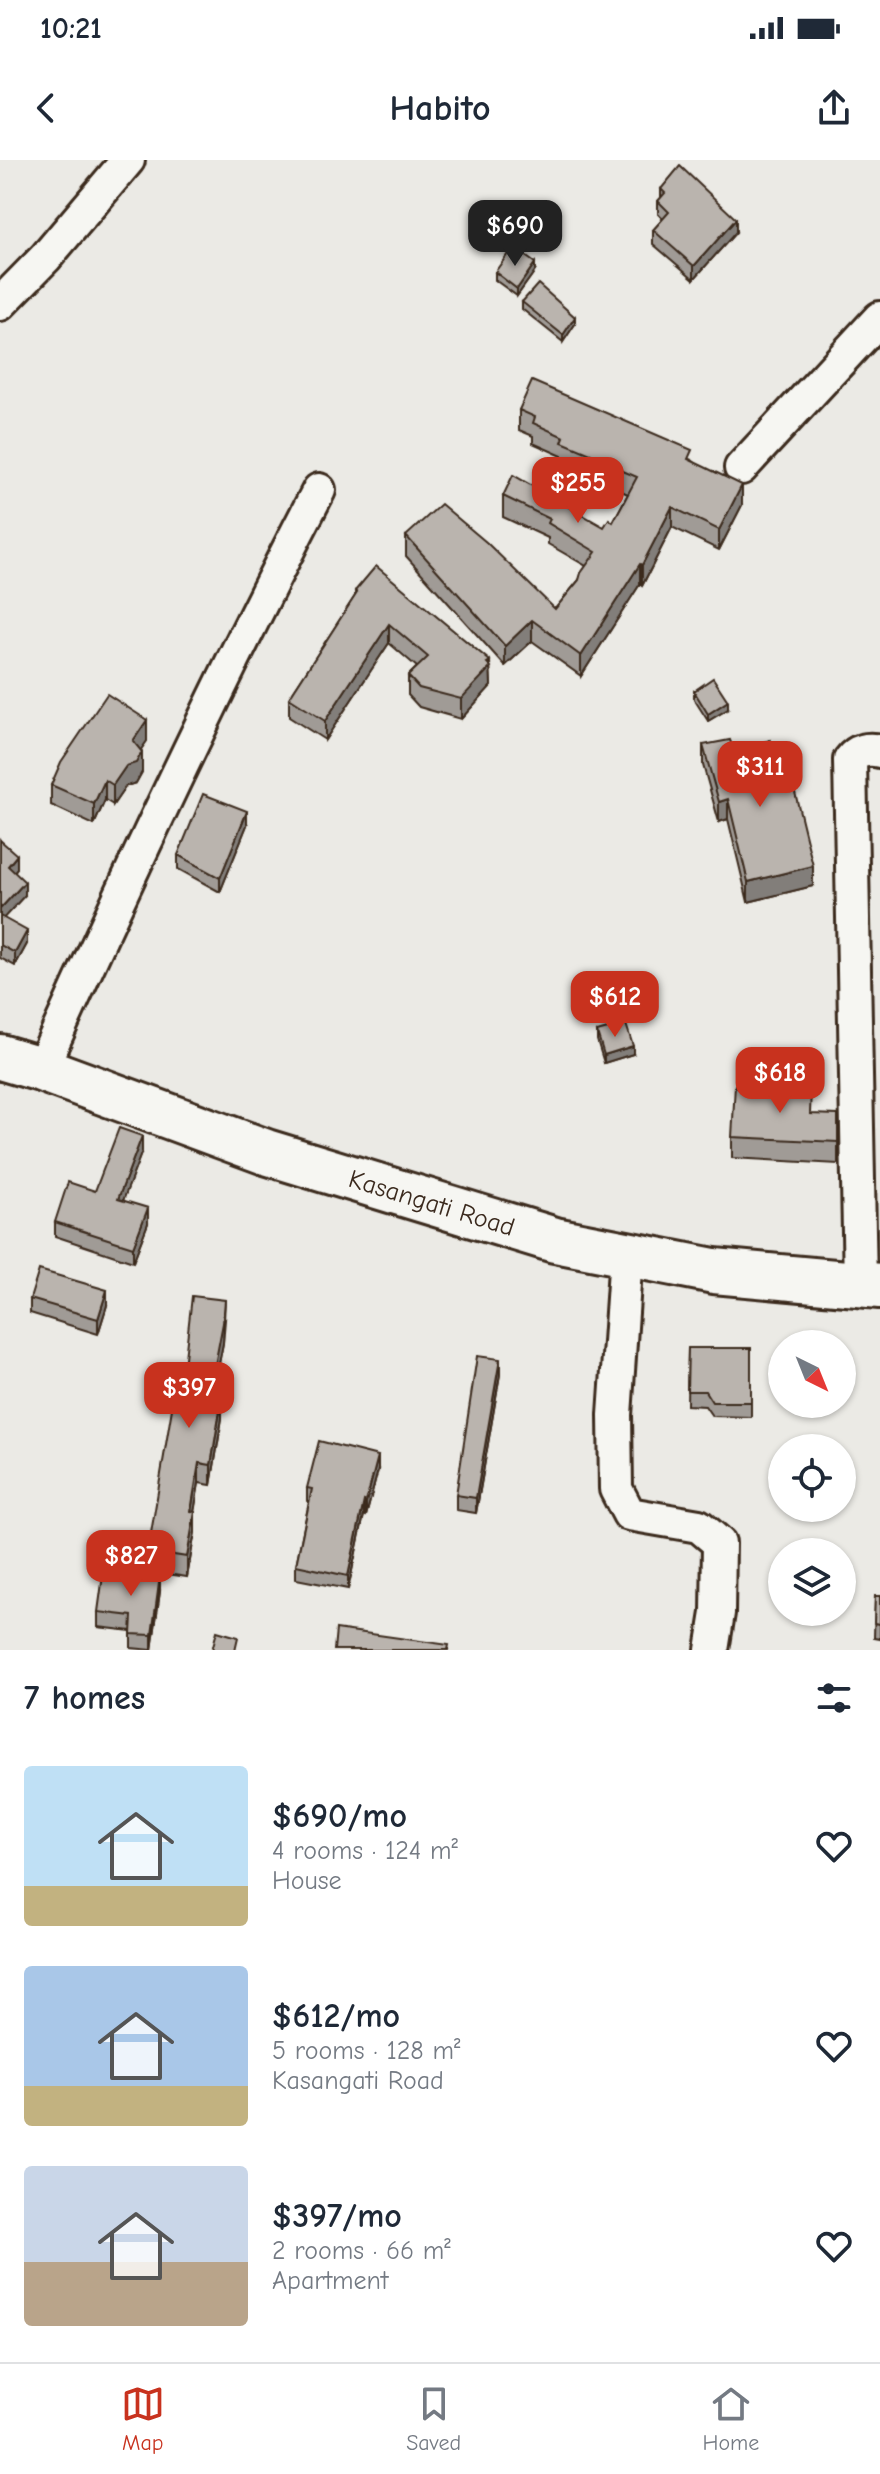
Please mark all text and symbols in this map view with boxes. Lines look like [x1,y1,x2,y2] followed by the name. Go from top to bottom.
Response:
[40,11,102,46] text: 10:21
[24,86,68,130] icon: back
[812,86,856,130] icon: share
[389,88,491,129] text: Habito
[468,200,562,268] pin: $690
[486,211,544,241] text: $690
[531,457,625,525] pin: $255
[550,468,606,498] text: $255
[713,741,807,809] pin: $311
[736,752,784,782] text: $311
[568,971,662,1039] pin: $612
[589,982,641,1012] text: $612
[733,1047,827,1115] pin: $618
[754,1058,806,1088] text: $618
[345,1164,518,1243] street label: Kasangati Road
[768,1330,856,1418] north arrow
[768,1330,856,1626] map controls
[142,1362,236,1430] pin: $397
[162,1373,216,1403] text: $397
[768,1434,856,1522] button: locate
[84,1530,178,1598] pin: $827
[768,1538,856,1626] button: layers
[104,1541,158,1571] text: $827
[812,1676,856,1720] icon: filters
[24,1678,145,1718] text: 7 homes
[272,1796,407,1836] text: $690/mo
[88,1798,184,1894] icon: home
[812,1824,856,1868] icon: heart
[272,1836,458,1866] text: 4 rooms · 124 m²
[272,1866,342,1896] text: House
[272,1996,400,2036] text: $612/mo
[88,1998,184,2094] icon: home
[812,2024,856,2068] icon: heart
[272,2036,460,2066] text: 5 rooms · 128 m²
[272,2066,444,2096] text: Kasangati Road
[272,2196,402,2236] text: $397/mo
[88,2198,184,2294] icon: home
[812,2224,856,2268] icon: heart
[272,2236,451,2266] text: 2 rooms · 66 m²
[272,2266,388,2296] text: Apartment
[121,2382,165,2456] tab: Map
[406,2382,461,2456] tab: Saved
[702,2382,759,2456] tab: Home

